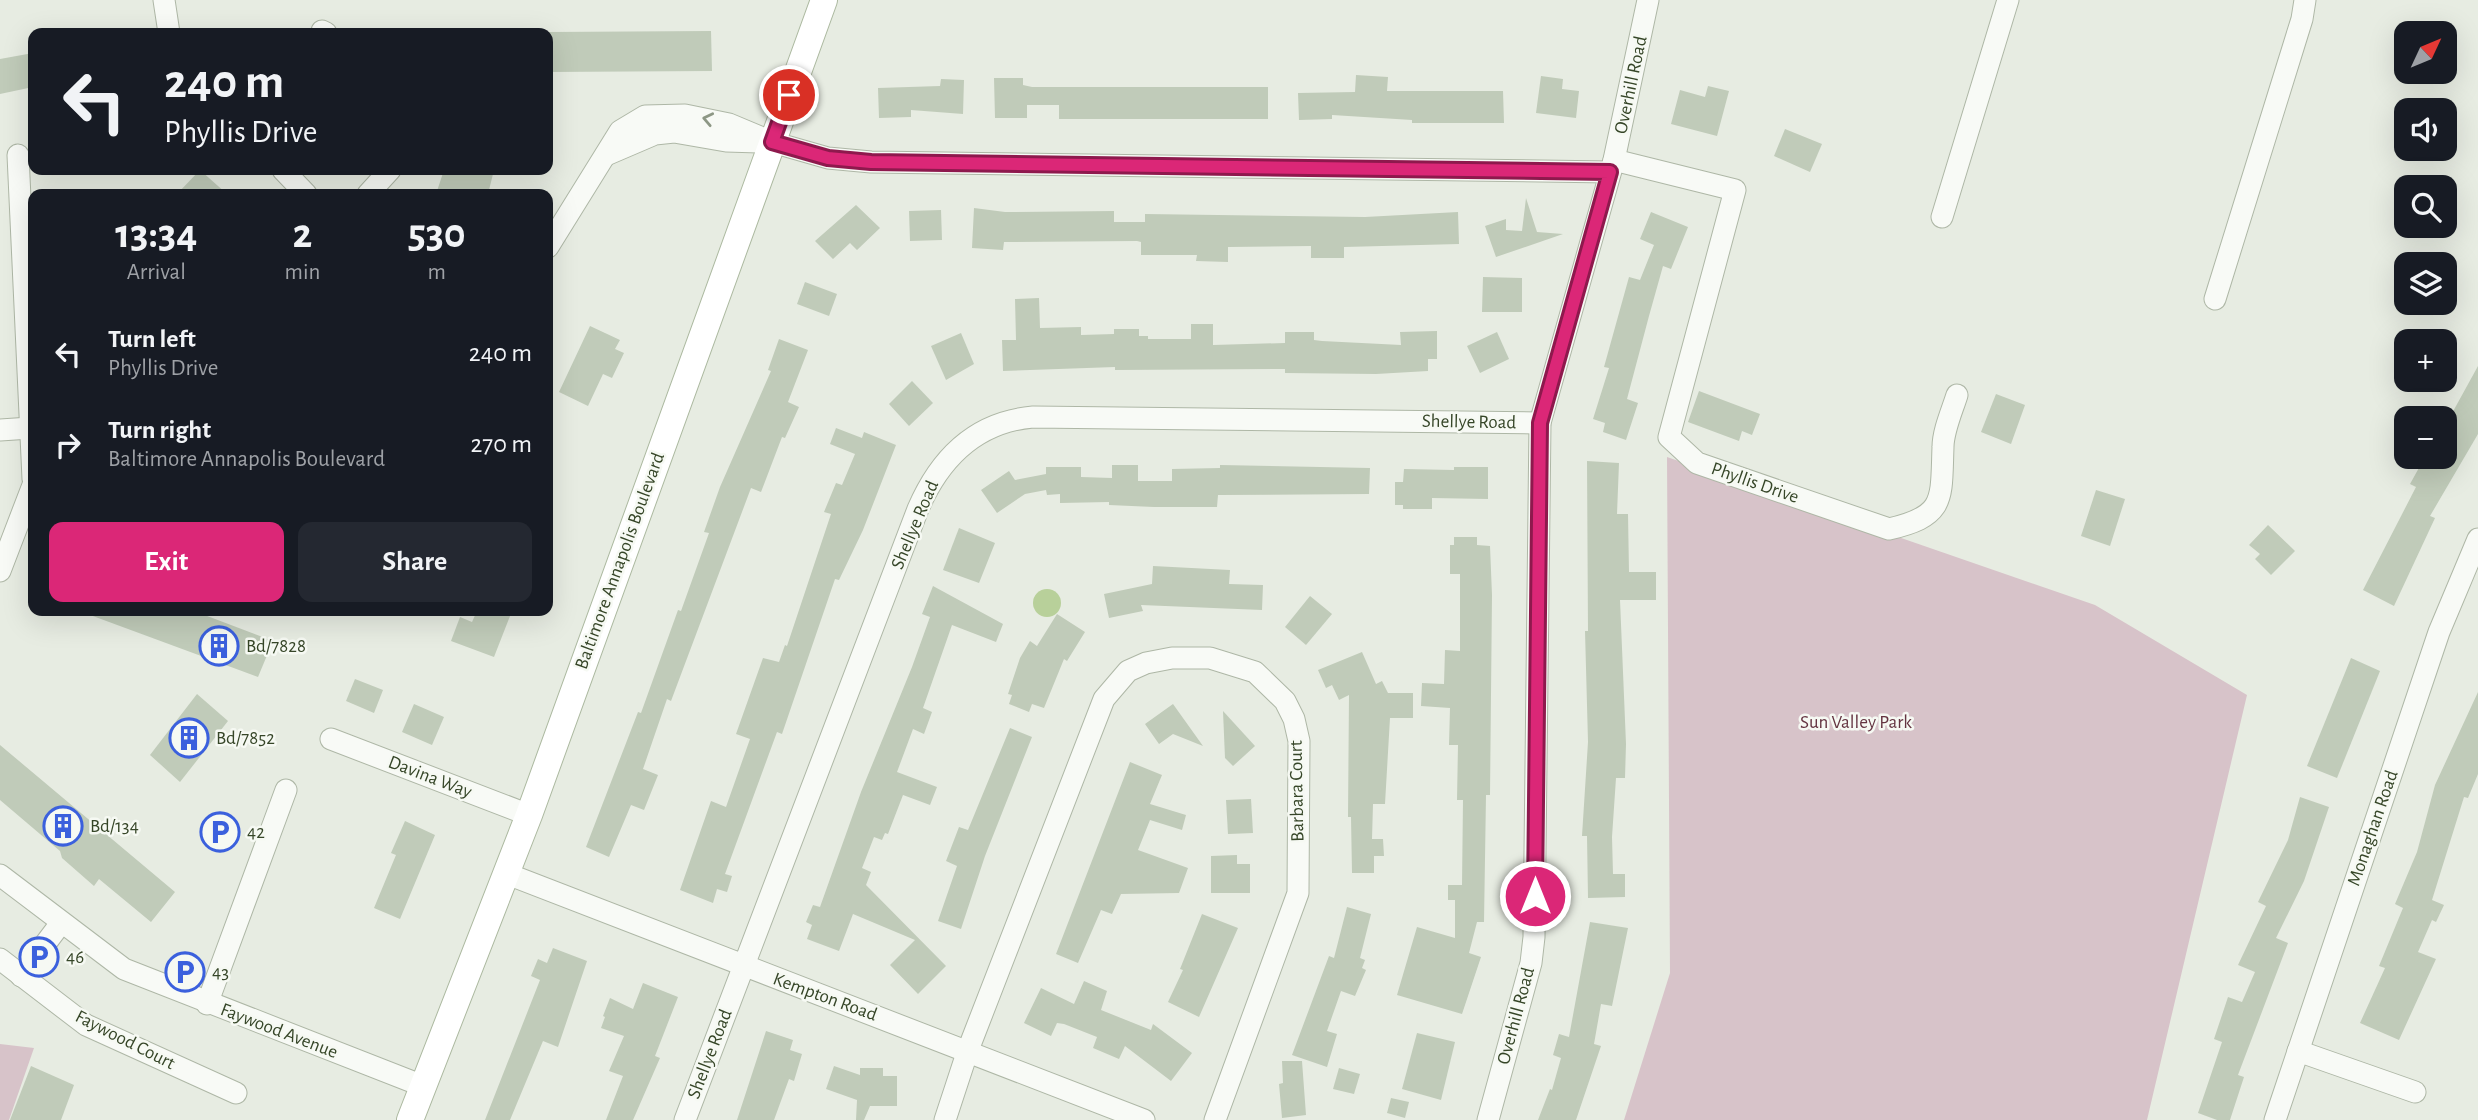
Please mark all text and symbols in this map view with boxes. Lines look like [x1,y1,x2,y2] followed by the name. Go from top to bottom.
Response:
[2394,21,2457,84] north arrow
[2394,21,2457,469] map controls
[1611,34,1651,136] street label: Overhill Road
[49,56,140,147] icon: left
[164,58,284,107] text: 240 m
[759,65,819,125] pin
[770,76,808,114] icon: arrive
[2394,98,2457,161] button: sound
[702,113,714,128] one-way arrow
[164,116,318,148] text: Phyllis Drive
[2394,175,2457,238] button: search
[115,213,197,255] text: 13:34
[293,213,312,255] text: 2
[408,213,466,255] text: 530
[2394,252,2457,315] button: layers
[127,261,186,284] text: Arrival
[285,261,320,284] text: min
[427,261,446,284] text: m
[108,326,196,352] text: Turn left
[2394,329,2457,392] button: +
[49,335,87,373] icon: left
[469,340,532,366] text: 240 m
[108,357,218,380] text: Phyllis Drive
[2394,406,2457,469] button: −
[1422,412,1516,432] street label: Shellye Road
[108,417,211,443] text: Turn right
[49,426,87,464] icon: right
[471,431,532,457] text: 270 m
[108,448,385,471] text: Baltimore Annapolis Boulevard
[572,450,668,672] street label: Baltimore Annapolis Boulevard
[1709,459,1801,507] street label: Phyllis Drive
[888,478,942,572] street label: Shellye Road
[49,522,284,602] button: Exit
[298,522,532,602] button: Share
[198,625,240,667] building icon: Bd/7828
[246,637,306,656] place label: Bd/7828
[1800,713,1912,732] park label: Sun Valley Park
[168,717,210,759] building icon: Bd/7852
[216,729,275,748] place label: Bd/7852
[1287,740,1307,842] street label: Barbara Court
[386,752,474,802] street label: Davina Way
[2344,768,2402,888] street label: Monaghan Road
[42,805,84,847] building icon: Bd/134
[199,811,241,853] parking icon: 42
[90,817,139,836] place label: Bd/134
[247,823,265,842] place label: 42
[1498,859,1572,933] position arrow
[18,936,60,978] parking icon: 46
[66,948,84,967] place label: 46
[164,951,206,993] parking icon: 43
[212,963,229,982] place label: 43
[1494,965,1538,1067] street label: Overhill Road
[770,969,880,1025] street label: Kempton Road
[218,1000,340,1062] street label: Faywood Avenue
[684,1006,736,1101] street label: Shellye Road
[72,1007,178,1073] street label: Faywood Court

